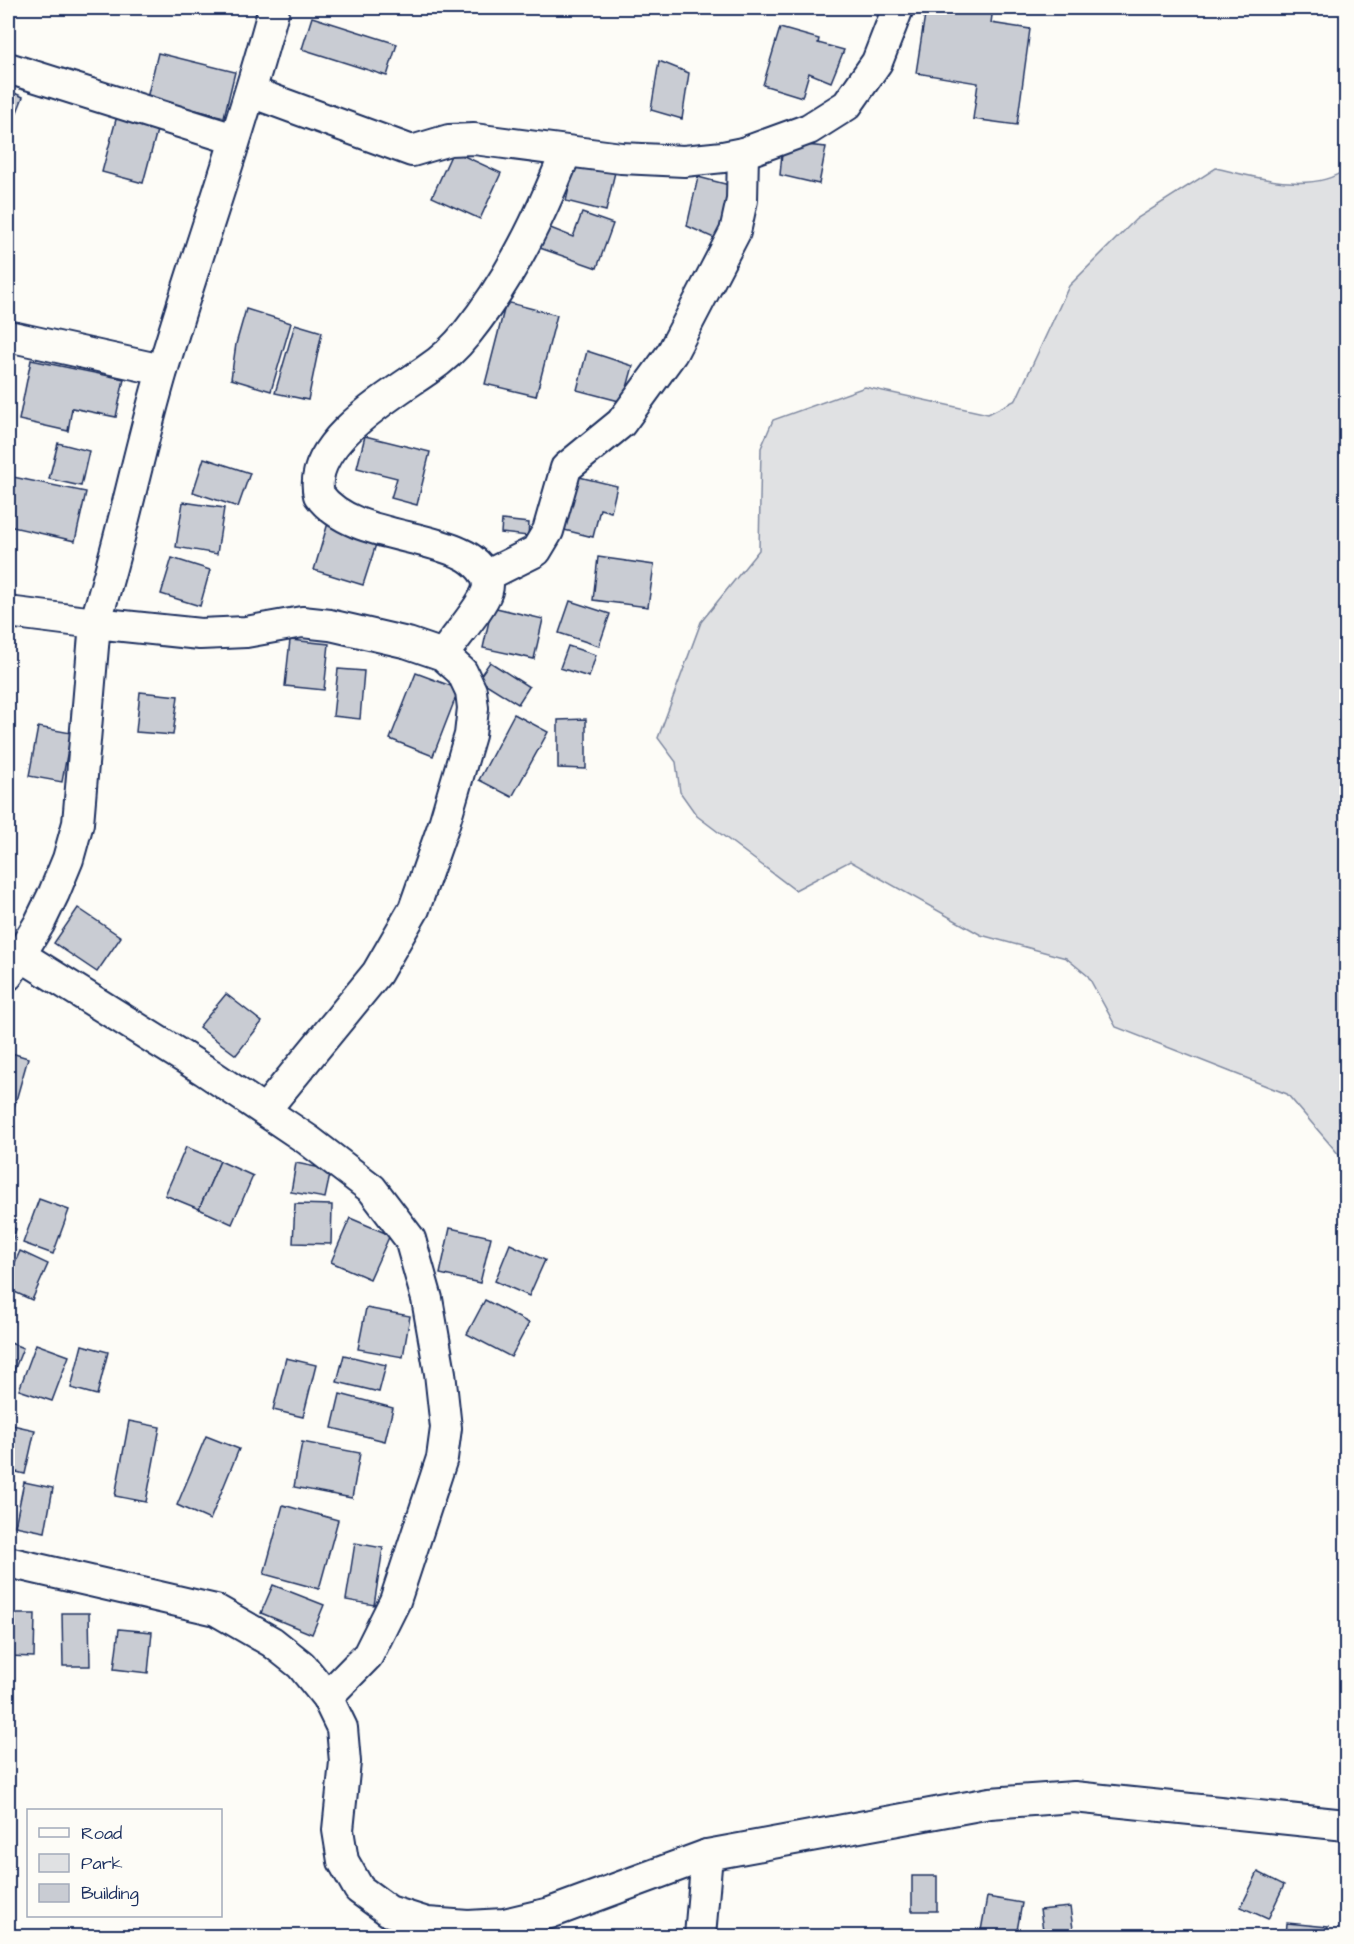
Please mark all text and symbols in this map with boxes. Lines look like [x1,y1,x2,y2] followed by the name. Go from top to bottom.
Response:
[27,1809,222,1917] legend
[81,1821,122,1846] text: Road
[81,1851,123,1876] text: Park
[81,1881,139,1907] text: Building

